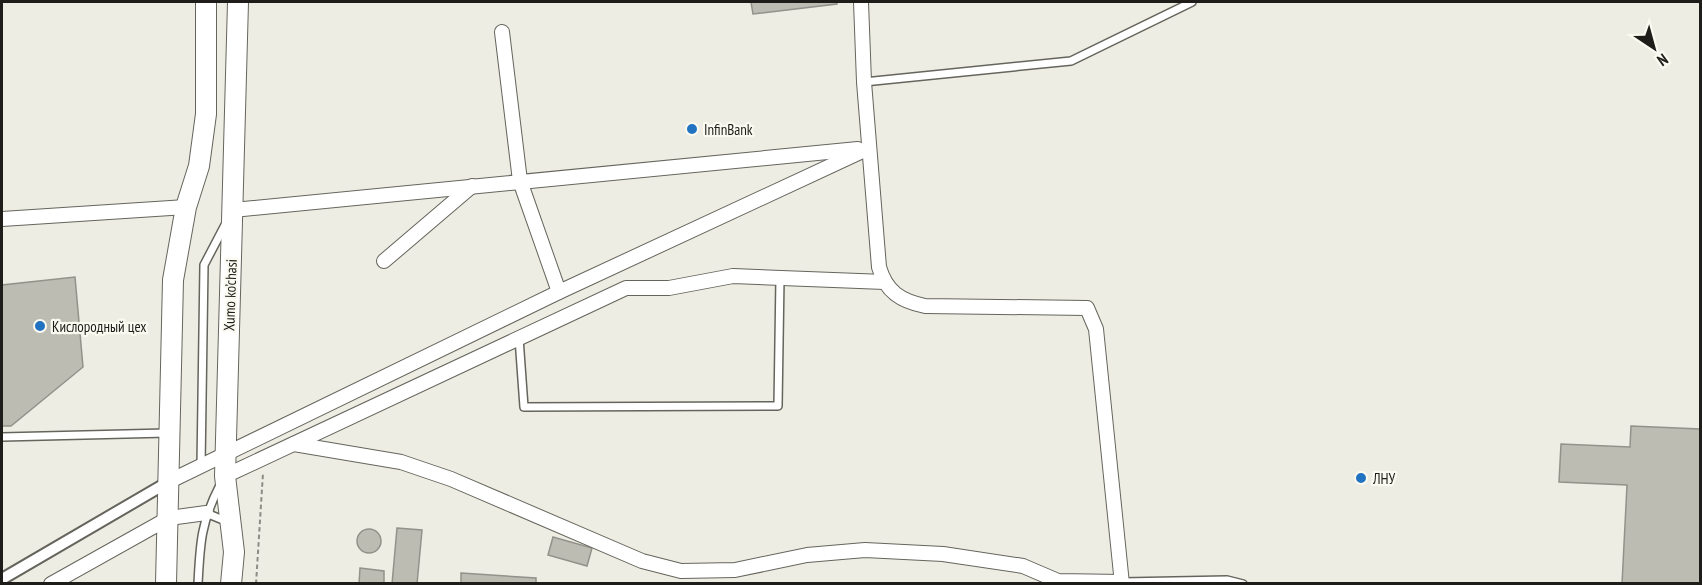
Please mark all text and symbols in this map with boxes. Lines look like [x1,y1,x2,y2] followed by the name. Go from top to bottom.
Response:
[1624,18,1684,78] north arrow
[1653,50,1672,71] text: N
[704,120,753,139] place label: InfinBank
[685,122,699,136] marker: InfinBank
[219,259,241,331] street label: Xumo ko’chasi
[52,317,147,336] place label: Кислородный цех
[33,319,47,333] marker: Кислородный цех
[1372,469,1396,488] place label: ЛНУ
[1354,471,1368,485] marker: ЛНУ

